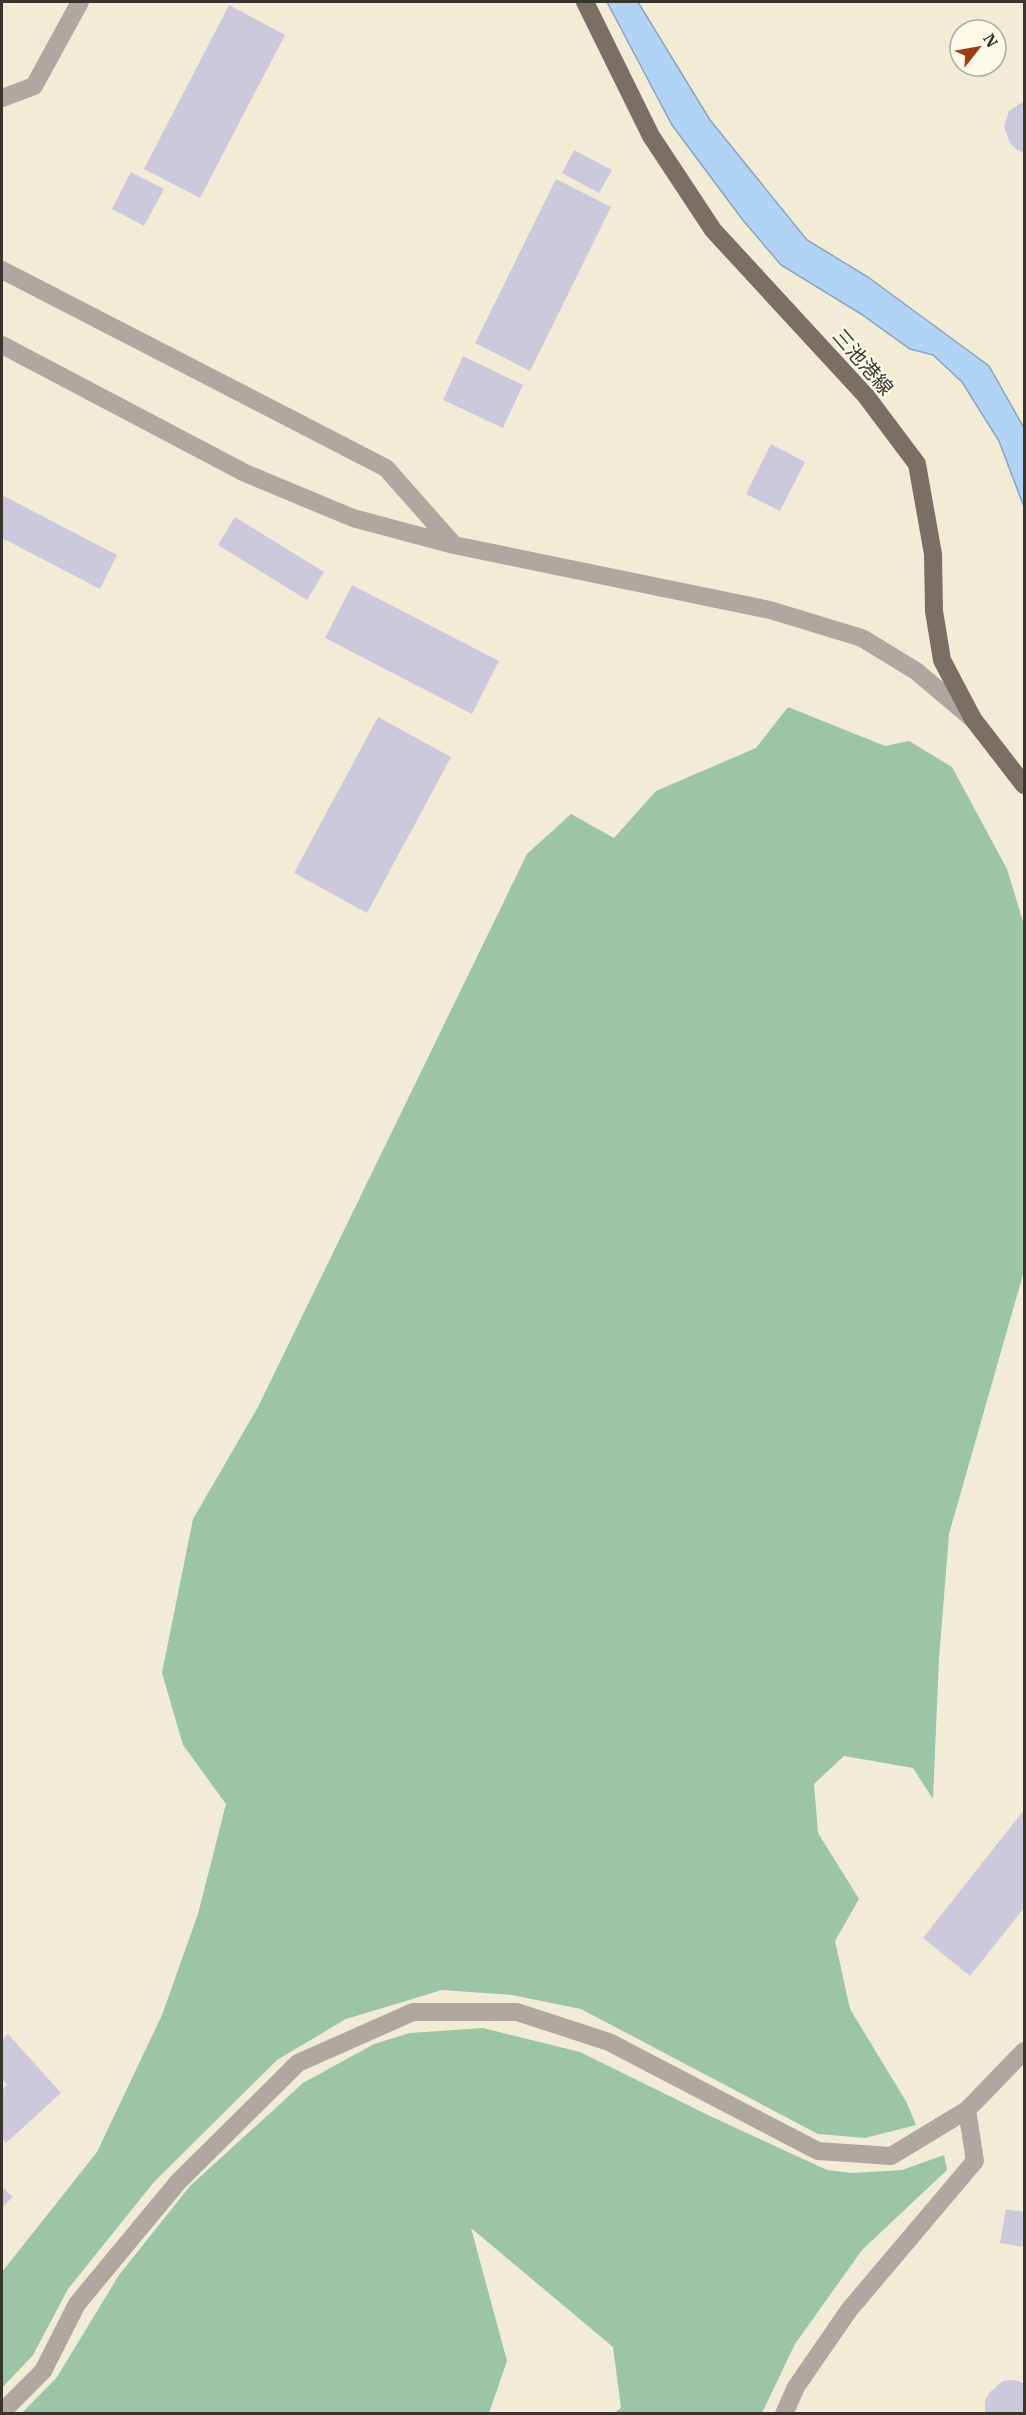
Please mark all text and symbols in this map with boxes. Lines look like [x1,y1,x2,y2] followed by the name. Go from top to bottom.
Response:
[948,18,1008,78] north arrow
[979,30,1003,51] text: N
[827,323,900,401] street label: 三池港線

